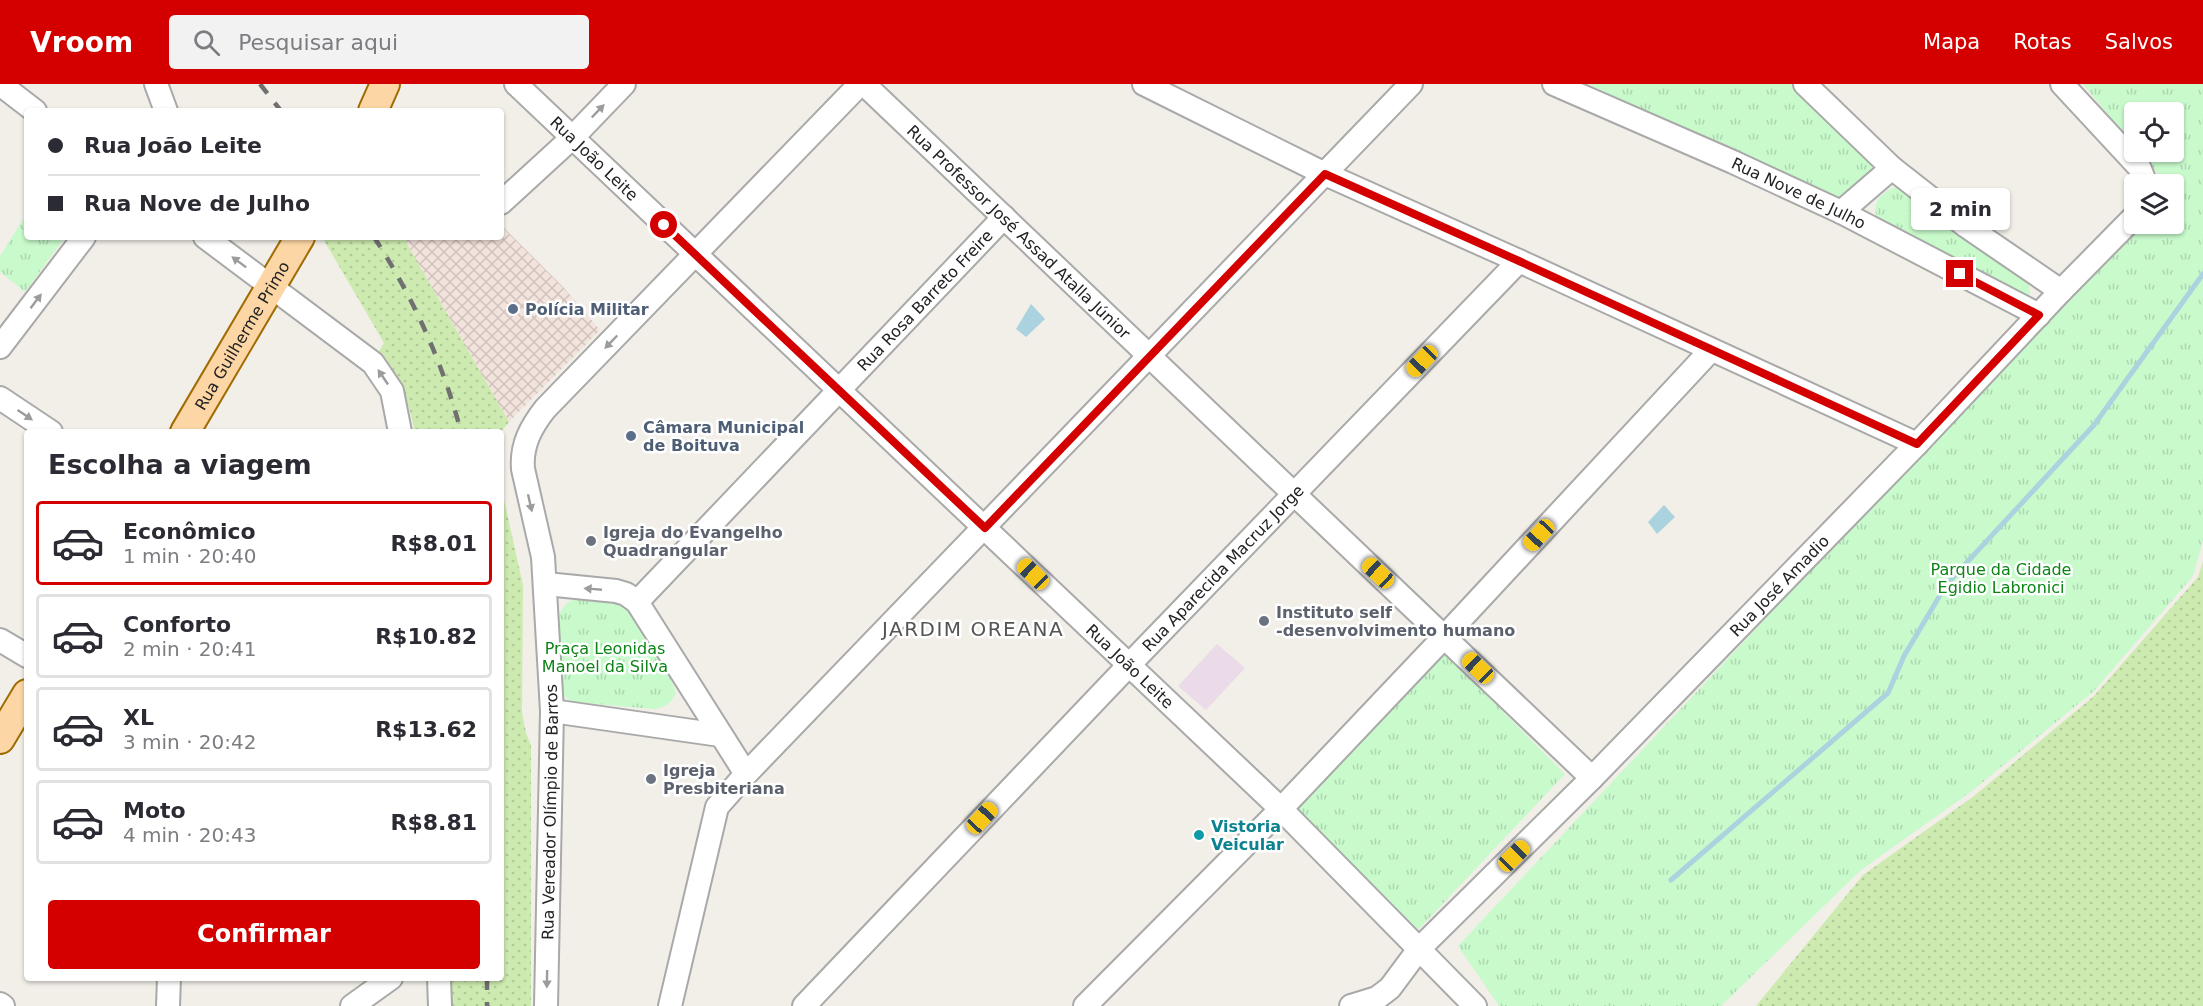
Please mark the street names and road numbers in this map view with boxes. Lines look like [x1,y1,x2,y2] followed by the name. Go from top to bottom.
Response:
[546,113,642,205] street label: Rua João Leite
[903,121,1134,343] street label: Rua Professor José Assad Atalla Júnior
[1729,154,1869,233] street label: Rua Nove de Julho
[853,226,997,375] street label: Rua Rosa Barreto Freire
[191,258,294,414] street label: Rua Guilherme Primo
[1138,481,1308,656] street label: Rua Aparecida Macruz Jorge
[1726,531,1833,641] street label: Rua José Amadio
[1082,620,1178,712] street label: Rua João Leite
[538,684,562,940] street label: Rua Vereador Olímpio de Barros

